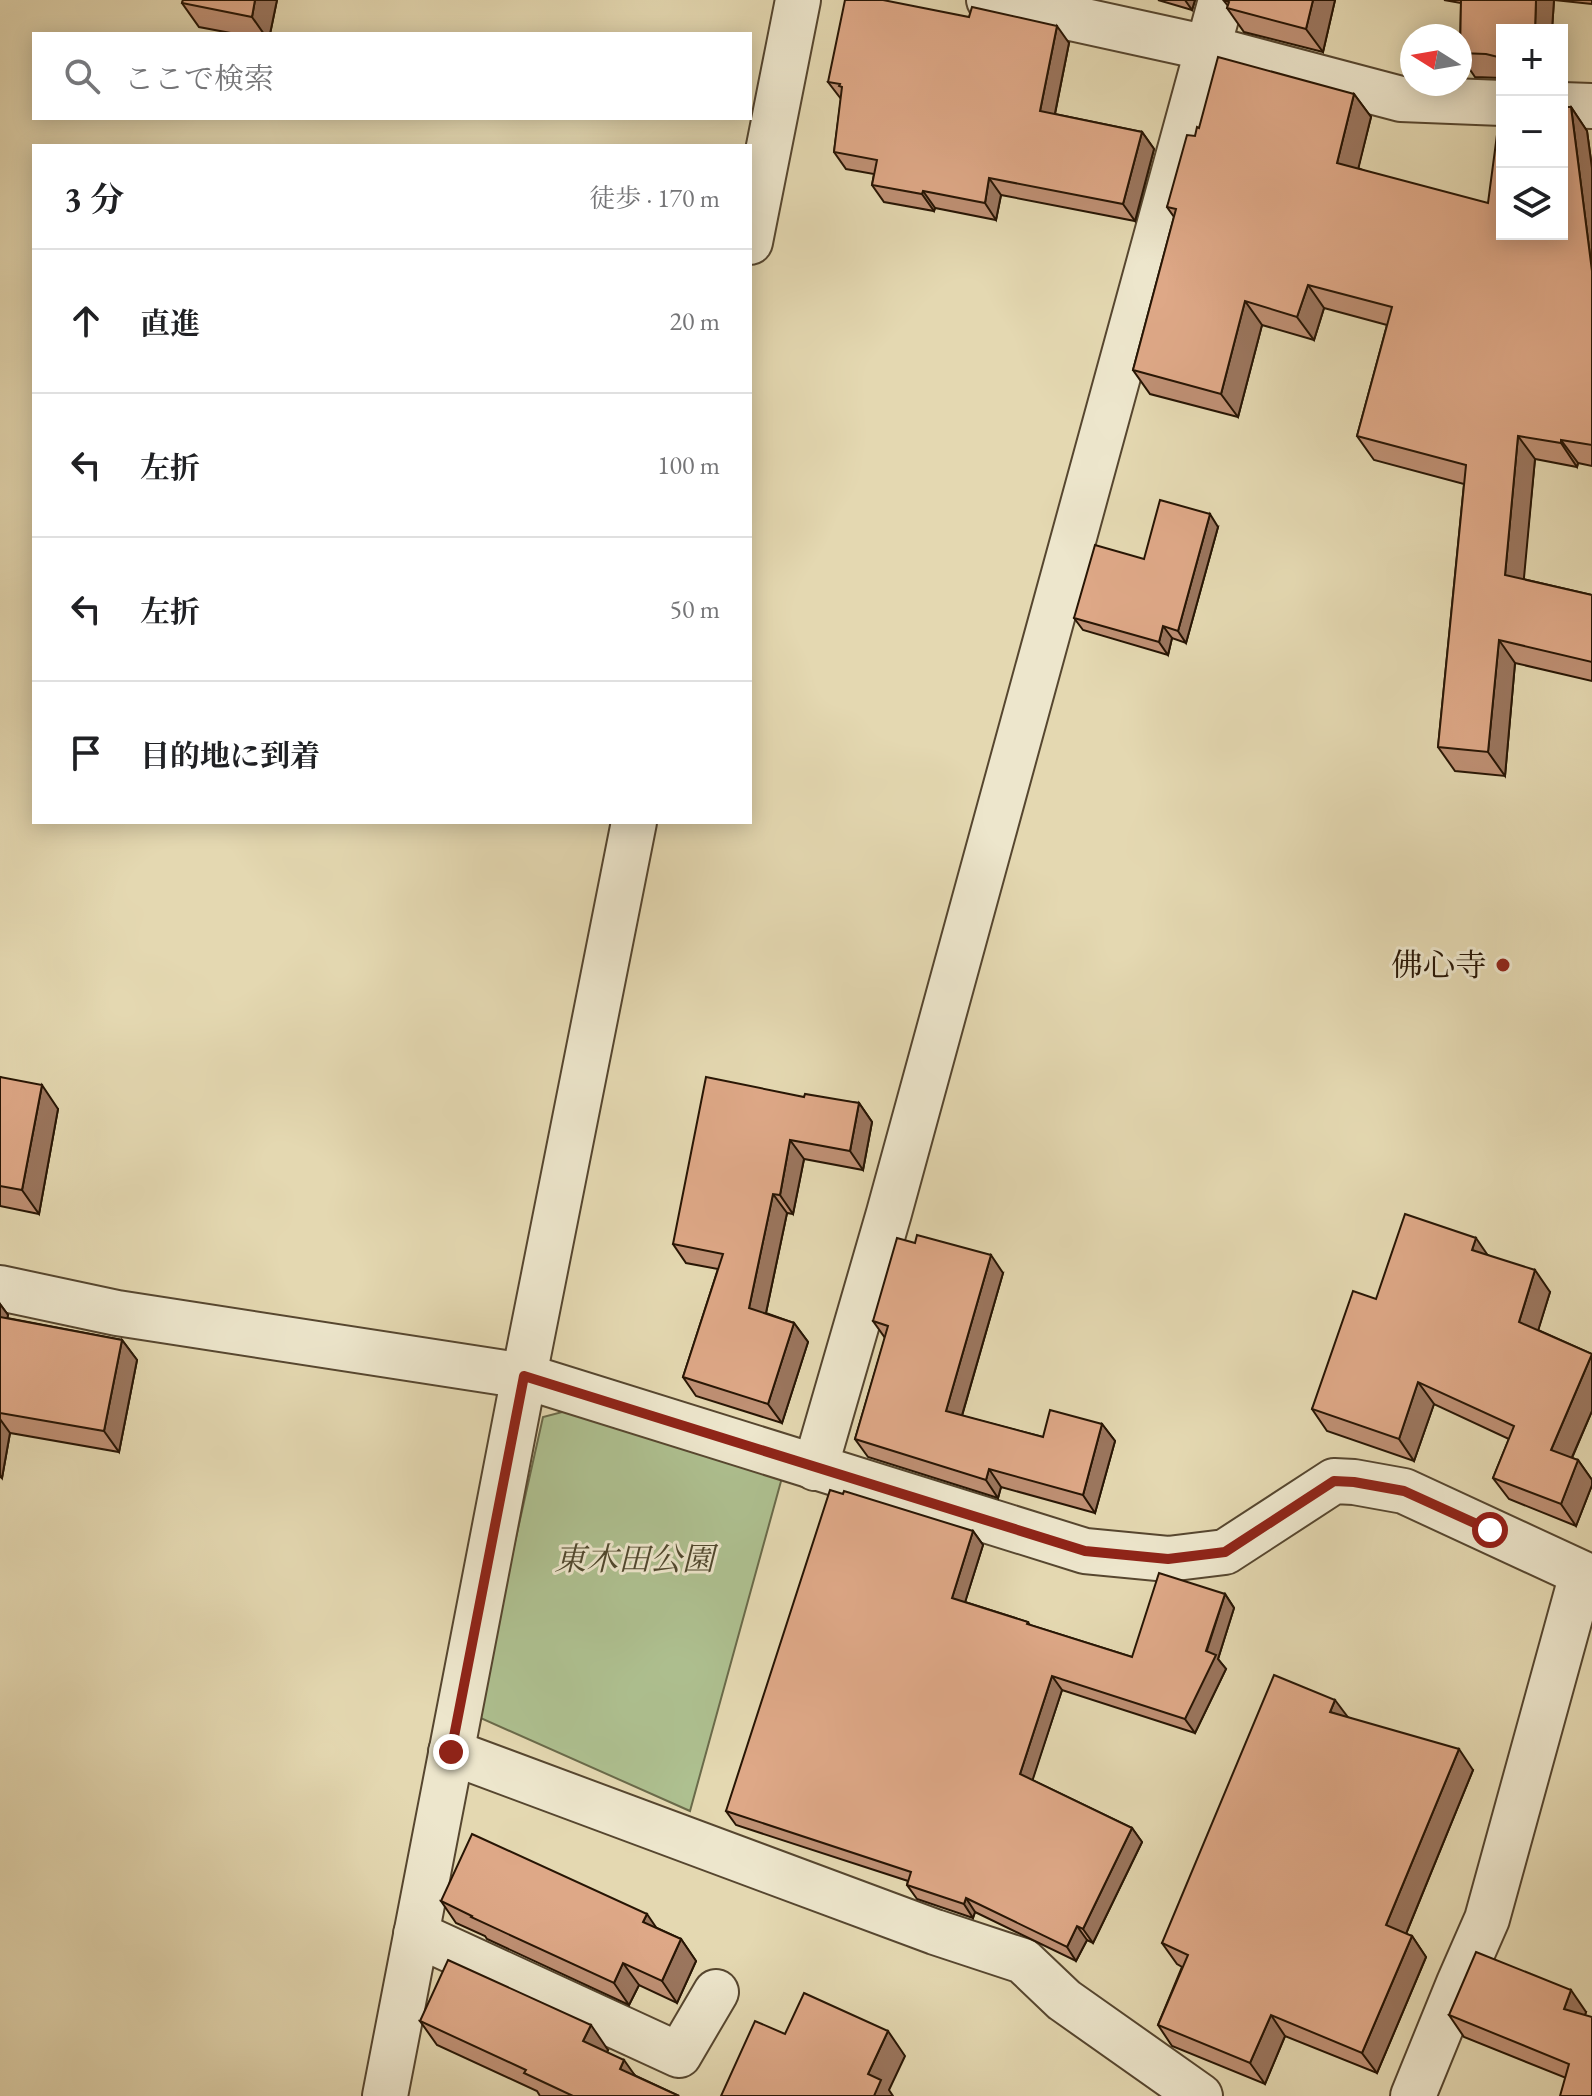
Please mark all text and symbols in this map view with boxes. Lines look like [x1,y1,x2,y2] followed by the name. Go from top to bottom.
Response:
[1400,24,1472,96] north arrow
[1496,24,1568,240] map controls
[1496,24,1568,96] button: +
[32,32,752,120] search box
[60,54,104,98] icon: search
[124,59,274,98] text: ここで検索
[1496,96,1568,168] button: −
[1496,168,1568,240] button: layers
[64,177,124,221] text: 3 分
[590,181,720,215] text: 徒歩 · 170 m
[64,299,108,343] icon: ahead
[140,304,200,343] text: 直進
[670,304,720,338] text: 20 m
[64,443,108,487] icon: left
[140,448,200,487] text: 左折
[657,448,720,482] text: 100 m
[64,587,108,631] icon: left
[140,592,200,631] text: 左折
[670,592,720,626] text: 50 m
[64,731,108,775] icon: arrive
[140,736,320,775] text: 目的地に到着
[1391,944,1487,986] place label: 佛心寺
[1494,956,1512,974] marker: 佛心寺
[1472,1512,1508,1548] route start
[554,1538,719,1580] park label: 東木田公園
[433,1734,469,1770] route end

